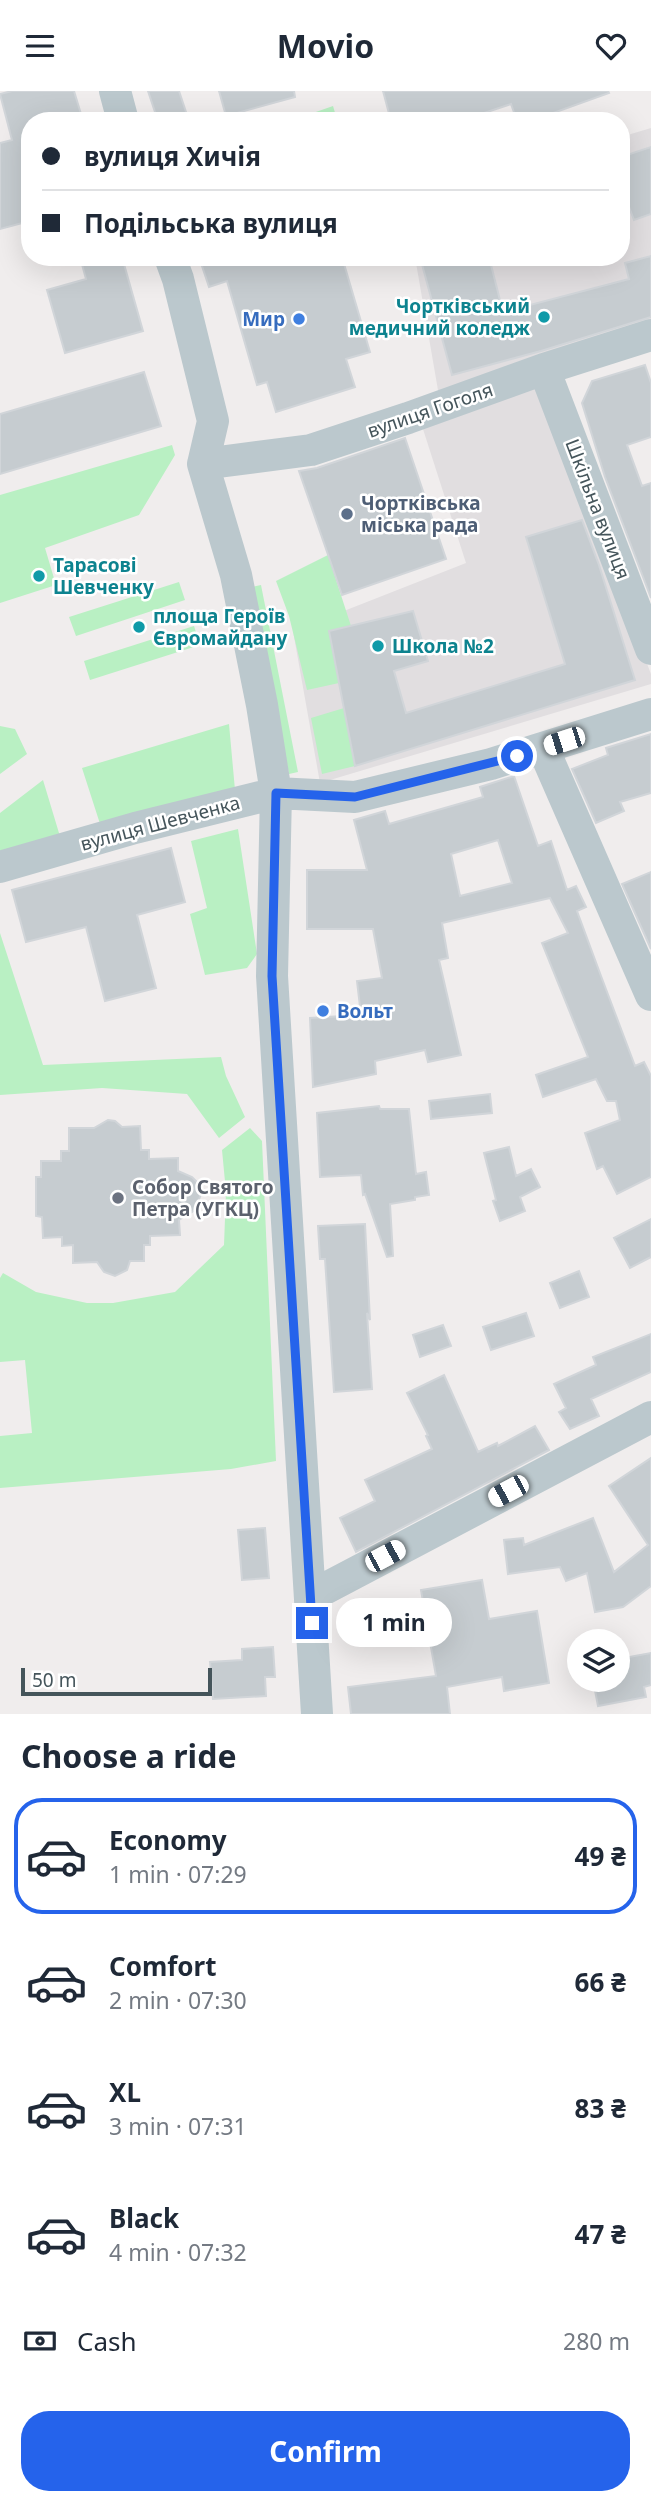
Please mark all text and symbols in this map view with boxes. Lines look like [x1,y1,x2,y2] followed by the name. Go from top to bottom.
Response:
[277,24,374,67] text: Movio
[21,27,59,65] icon: menu
[592,27,630,65] icon: heart
[84,138,261,174] text: вулиця Хичія
[84,205,338,241] text: Подільська вулиця
[349,293,531,341] place label: Чортківський медичний коледж
[242,306,285,332] place label: Мир
[536,309,552,325] marker: Чортківський медичний коледж
[291,311,307,327] marker: Мир
[364,376,496,444] street label: вулиця Гоголя
[559,435,637,583] street label: Шкільна вулиця
[361,490,481,538] place label: Чортківська міська рада
[339,506,355,522] marker: Чортківська міська рада
[53,552,154,600] place label: Тарасові Шевченку
[31,568,47,584] marker: Тарасові Шевченку
[153,603,287,651] place label: площа Героїв Євромайдану
[131,619,147,635] marker: площа Героїв Євромайдану
[392,633,494,659] place label: Школа №2
[370,638,386,654] marker: Школа №2
[541,725,588,757] car
[501,740,533,772] route start
[77,789,243,857] street label: вулиця Шевченка
[337,998,393,1024] place label: Вольт
[315,1003,331,1019] marker: Вольт
[132,1174,274,1222] place label: Собор Святого Петра (УГКЦ)
[110,1190,126,1206] marker: Собор Святого Петра (УГКЦ)
[485,1472,532,1510] car
[362,1537,409,1575] car
[336,1599,452,1647] callout: 1 min
[362,1606,426,1638] text: 1 min
[296,1607,328,1639] route end
[567,1629,630,1692] map controls
[567,1629,630,1692] button: layers
[21,1665,212,1697] scale bar
[32,1667,76,1693] text: 50 m
[21,1734,237,1777] text: Choose a ride
[109,1822,227,1858] text: Economy
[25,1825,88,1888] icon: car
[575,1838,626,1874] text: 49 ₴
[109,1858,247,1890] text: 1 min · 07:29
[109,1948,217,1984] text: Comfort
[25,1951,88,2014] icon: car
[575,1964,626,2000] text: 66 ₴
[109,1984,247,2016] text: 2 min · 07:30
[109,2074,141,2110] text: XL
[25,2077,88,2140] icon: car
[575,2090,626,2126] text: 83 ₴
[109,2110,247,2142] text: 3 min · 07:31
[109,2200,179,2236] text: Black
[25,2203,88,2266] icon: car
[575,2216,626,2252] text: 47 ₴
[109,2236,247,2268] text: 4 min · 07:32
[21,2322,59,2360] icon: cash
[77,2323,137,2359] text: Cash
[563,2325,630,2357] text: 280 m
[21,2411,630,2491] button: Confirm

